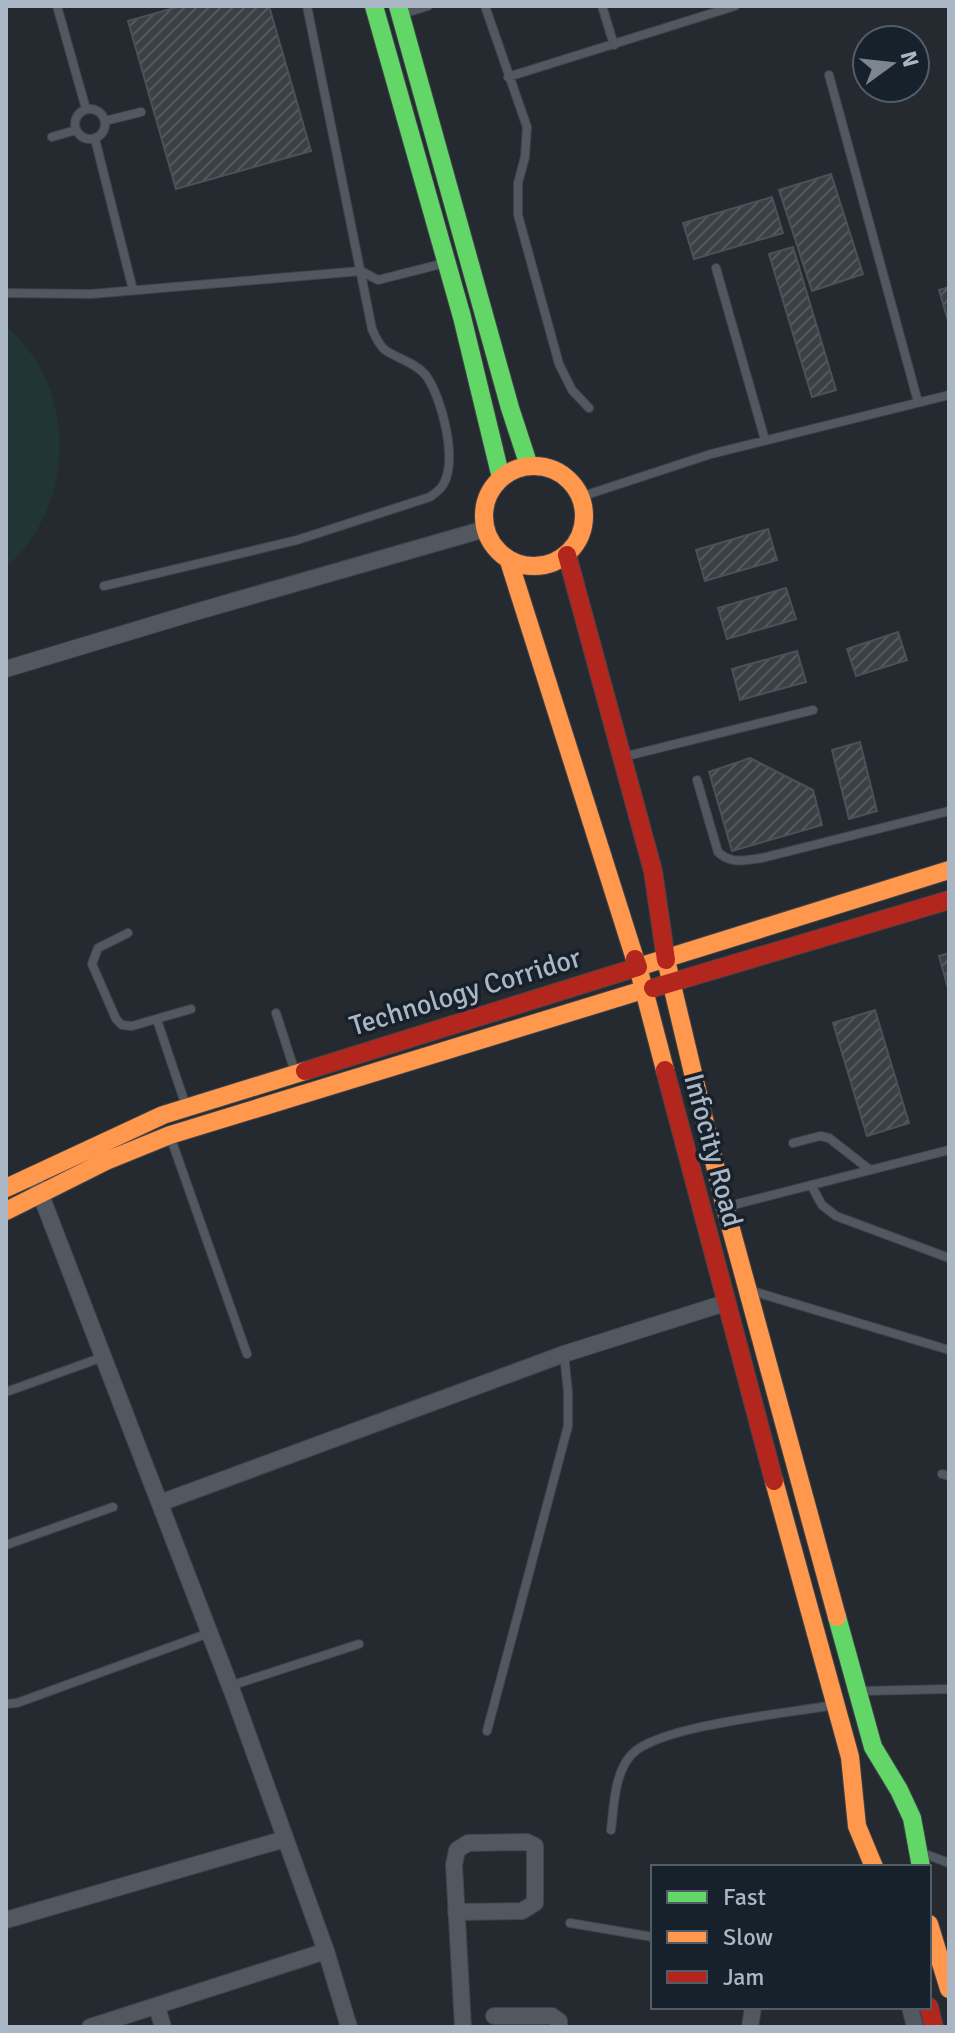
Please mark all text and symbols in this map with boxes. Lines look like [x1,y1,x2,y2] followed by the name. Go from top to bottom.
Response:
[851,24,931,104] north arrow
[895,48,925,70] text: N
[346,940,586,1043] street label: Technology Corridor
[676,1070,750,1231] street label: Infocity Road
[651,1865,931,2009] legend
[723,1882,766,1912] text: Fast
[723,1922,773,1952] text: Slow
[723,1962,764,1992] text: Jam

